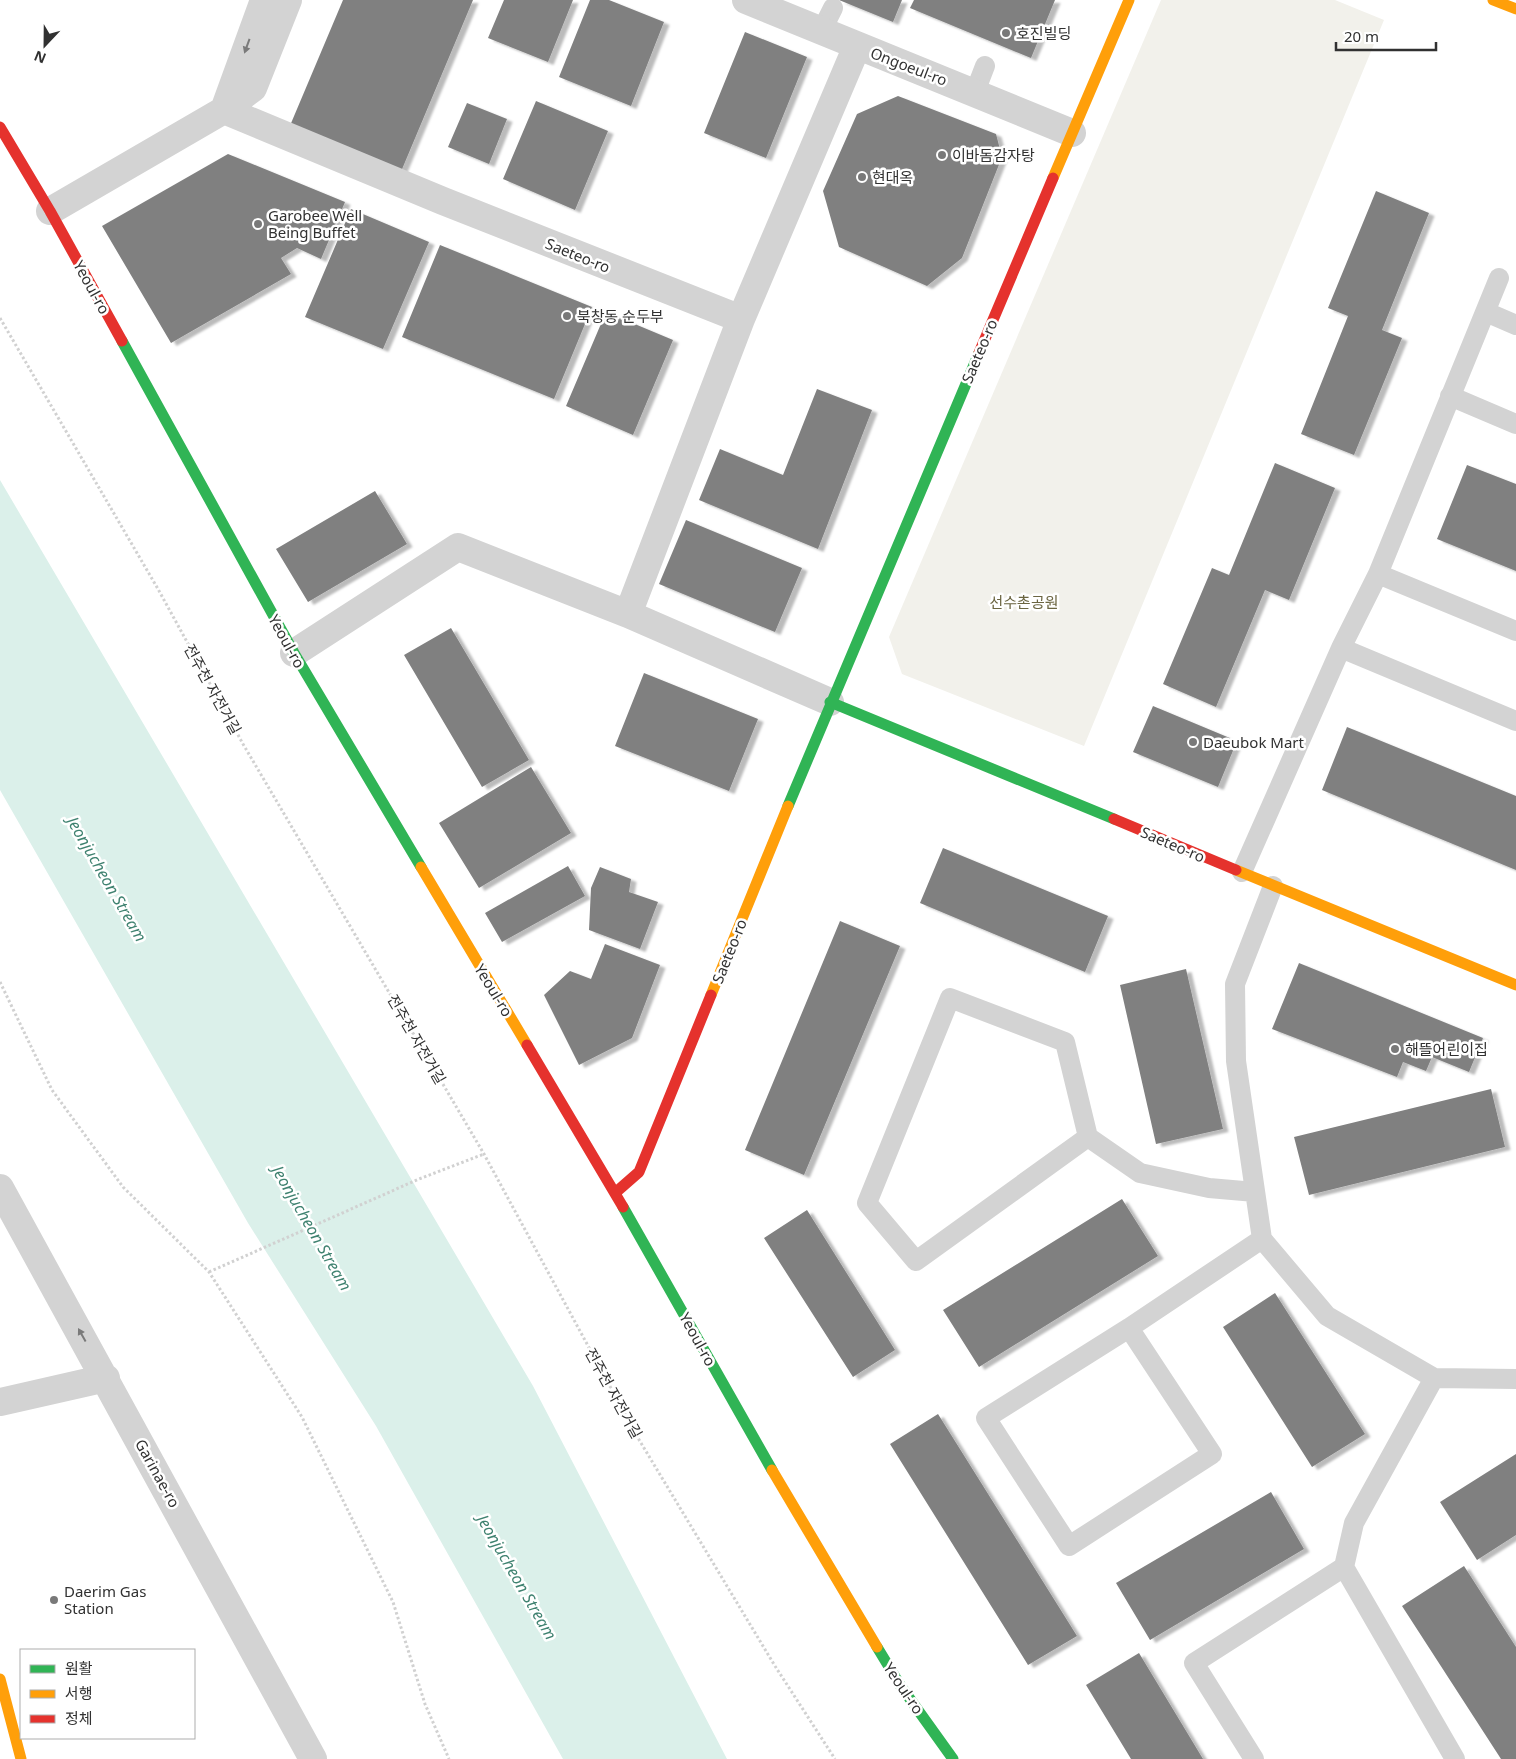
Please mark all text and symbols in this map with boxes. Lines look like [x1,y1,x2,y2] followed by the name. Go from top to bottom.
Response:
[20,20,70,70] north arrow
[1336,20,1436,52] scale bar
[1016,23,1071,43] place label: 호진빌딩
[1344,26,1379,46] text: 20 m
[1000,27,1012,39] marker: 호진빌딩
[243,39,251,54] one-way arrow
[868,42,950,90] street label: Ongoeul-ro
[31,47,49,68] text: N
[952,145,1035,165] place label: 이바돔감자탕
[936,149,948,161] marker: 이바돔감자탕
[872,167,913,187] place label: 현대옥
[856,171,868,183] marker: 현대옥
[268,205,362,242] place label: Garobee Well Being Buffet
[252,218,264,230] marker: Garobee Well Being Buffet
[543,233,613,277] street label: Saeteo-ro
[69,257,115,317] street label: Yeoul-ro
[577,306,664,326] place label: 북창동 순두부
[561,310,573,322] marker: 북창동 순두부
[957,316,1001,386] street label: Saeteo-ro
[989,592,1059,612] park label: 선수촌공원
[264,611,310,671] street label: Yeoul-ro
[180,640,246,738] street label: 전주천 자전거길
[1203,732,1305,752] place label: Daeubok Mart
[1187,736,1199,748] marker: Daeubok Mart
[61,810,152,946] water label: Jeonjucheon Stream
[1138,822,1208,866] street label: Saeteo-ro
[707,916,751,986] street label: Saeteo-ro
[470,960,518,1020] street label: Yeoul-ro
[383,990,451,1088] street label: 전주천 자전거길
[1405,1039,1488,1059] place label: 해뜰어린이집
[1389,1043,1401,1055] marker: 해뜰어린이집
[266,1159,357,1295] water label: Jeonjucheon Stream
[675,1309,721,1369] street label: Yeoul-ro
[78,1328,86,1343] one-way arrow
[581,1344,647,1442] street label: 전주천 자전거길
[131,1435,185,1511] street label: Garinae-ro
[471,1508,562,1644] water label: Jeonjucheon Stream
[64,1581,146,1618] place label: Daerim Gas Station
[48,1594,60,1606] marker: Daerim Gas Station
[20,1649,195,1739] legend
[65,1658,93,1678] text: 원활
[879,1658,929,1718] street label: Yeoul-ro
[65,1683,93,1703] text: 서행
[65,1708,93,1728] text: 정체

